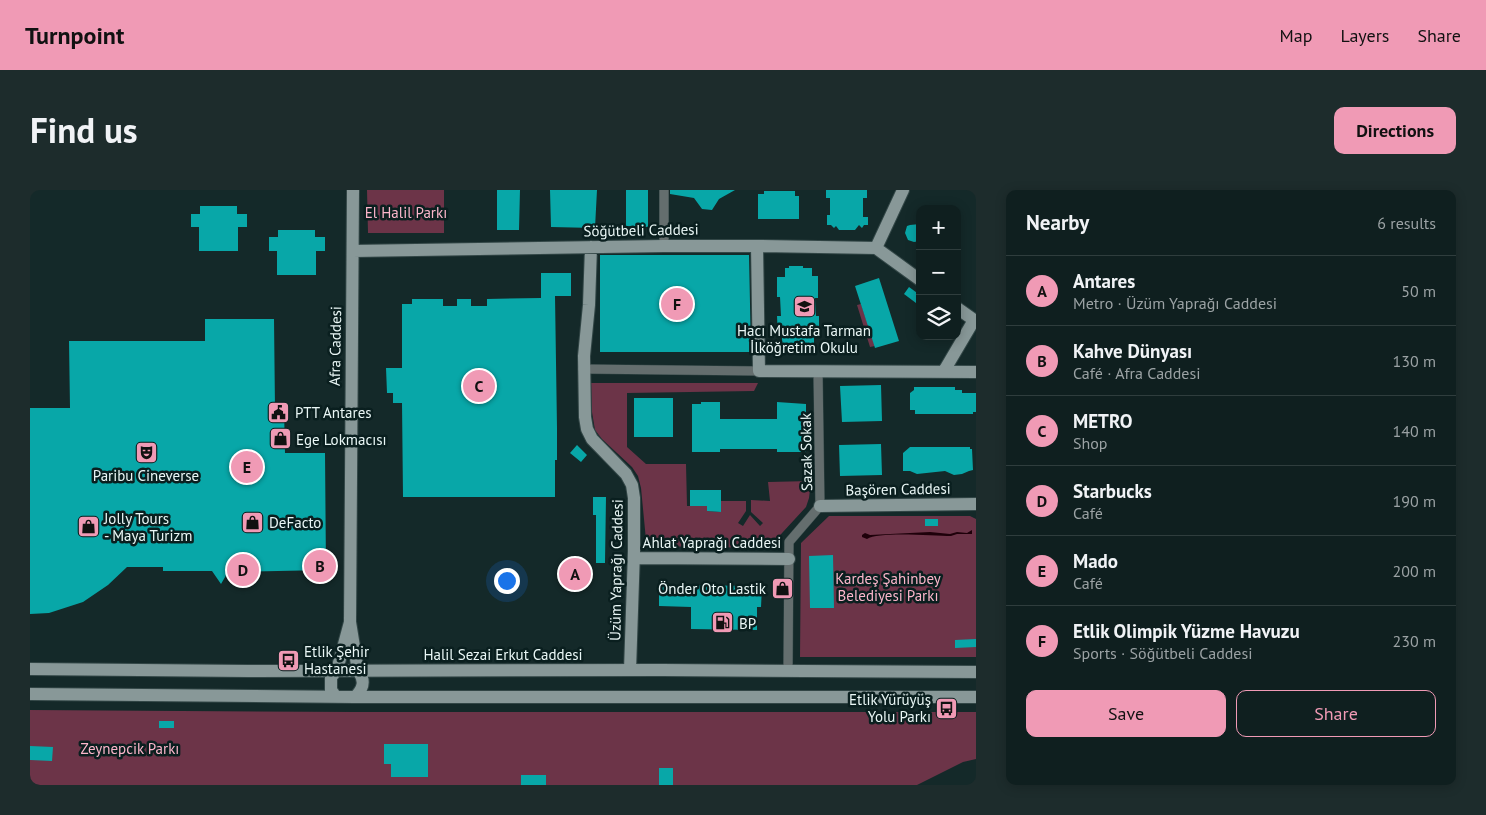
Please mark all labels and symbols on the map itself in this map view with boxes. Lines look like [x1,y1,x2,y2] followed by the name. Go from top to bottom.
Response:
[365,203,447,222] park label: El Halil Parkı
[583,219,699,241] street label: Söğütbeli Caddesi
[661,285,693,323] pin: F
[792,295,816,319] school or university icon: Hacı Mustafa Tarman İlköğretim Okulu
[325,306,345,386] street label: Afra Caddesi
[737,321,871,357] place label: Hacı Mustafa Tarman İlköğretim Okulu
[463,367,495,405] pin: C
[267,400,291,424] public building icon: PTT Antares
[295,403,372,422] place label: PTT Antares
[796,412,816,491] street label: Sazak Sokak
[268,427,292,451] shop icon: Ege Lokmacısı
[296,430,387,449] place label: Ege Lokmacısı
[134,440,158,464] theatre icon: Paribu Cineverse
[231,448,263,486] pin: E
[93,466,199,485] place label: Paribu Cineverse
[845,479,951,499] street label: Başören Caddesi
[605,499,627,641] street label: Üzüm Yaprağı Caddesi
[103,509,192,545] place label: Jolly Tours - Maya Turizm
[241,510,265,534] shop icon: DeFacto
[269,513,321,532] place label: DeFacto
[76,515,100,539] shop icon: Jolly Tours - Maya Turizm
[643,533,781,552] street label: Ahlat Yaprağı Caddesi
[304,547,336,585] pin: B
[227,551,259,589] pin: D
[559,555,591,593] pin: A
[494,568,520,594] your location
[835,569,941,605] park label: Kardeş Şahinbey Belediyesi Parkı
[770,576,794,600] shop icon: Önder Oto Lastik
[658,579,767,598] place label: Önder Oto Lastik
[711,611,735,635] fuel station icon: BP
[739,614,756,633] place label: BP
[304,642,369,678] place label: Etlik Şehir Hastanesi
[423,645,583,664] street label: Halil Sezai Erkut Caddesi
[276,648,300,672] bus stop icon: Etlik Şehir Hastanesi
[849,690,931,726] place label: Etlik Yürüyüş Yolu Parkı
[935,696,959,720] bus stop icon: Etlik Yürüyüş Yolu Parkı
[81,739,179,758] park label: Zeynepcik Parkı

